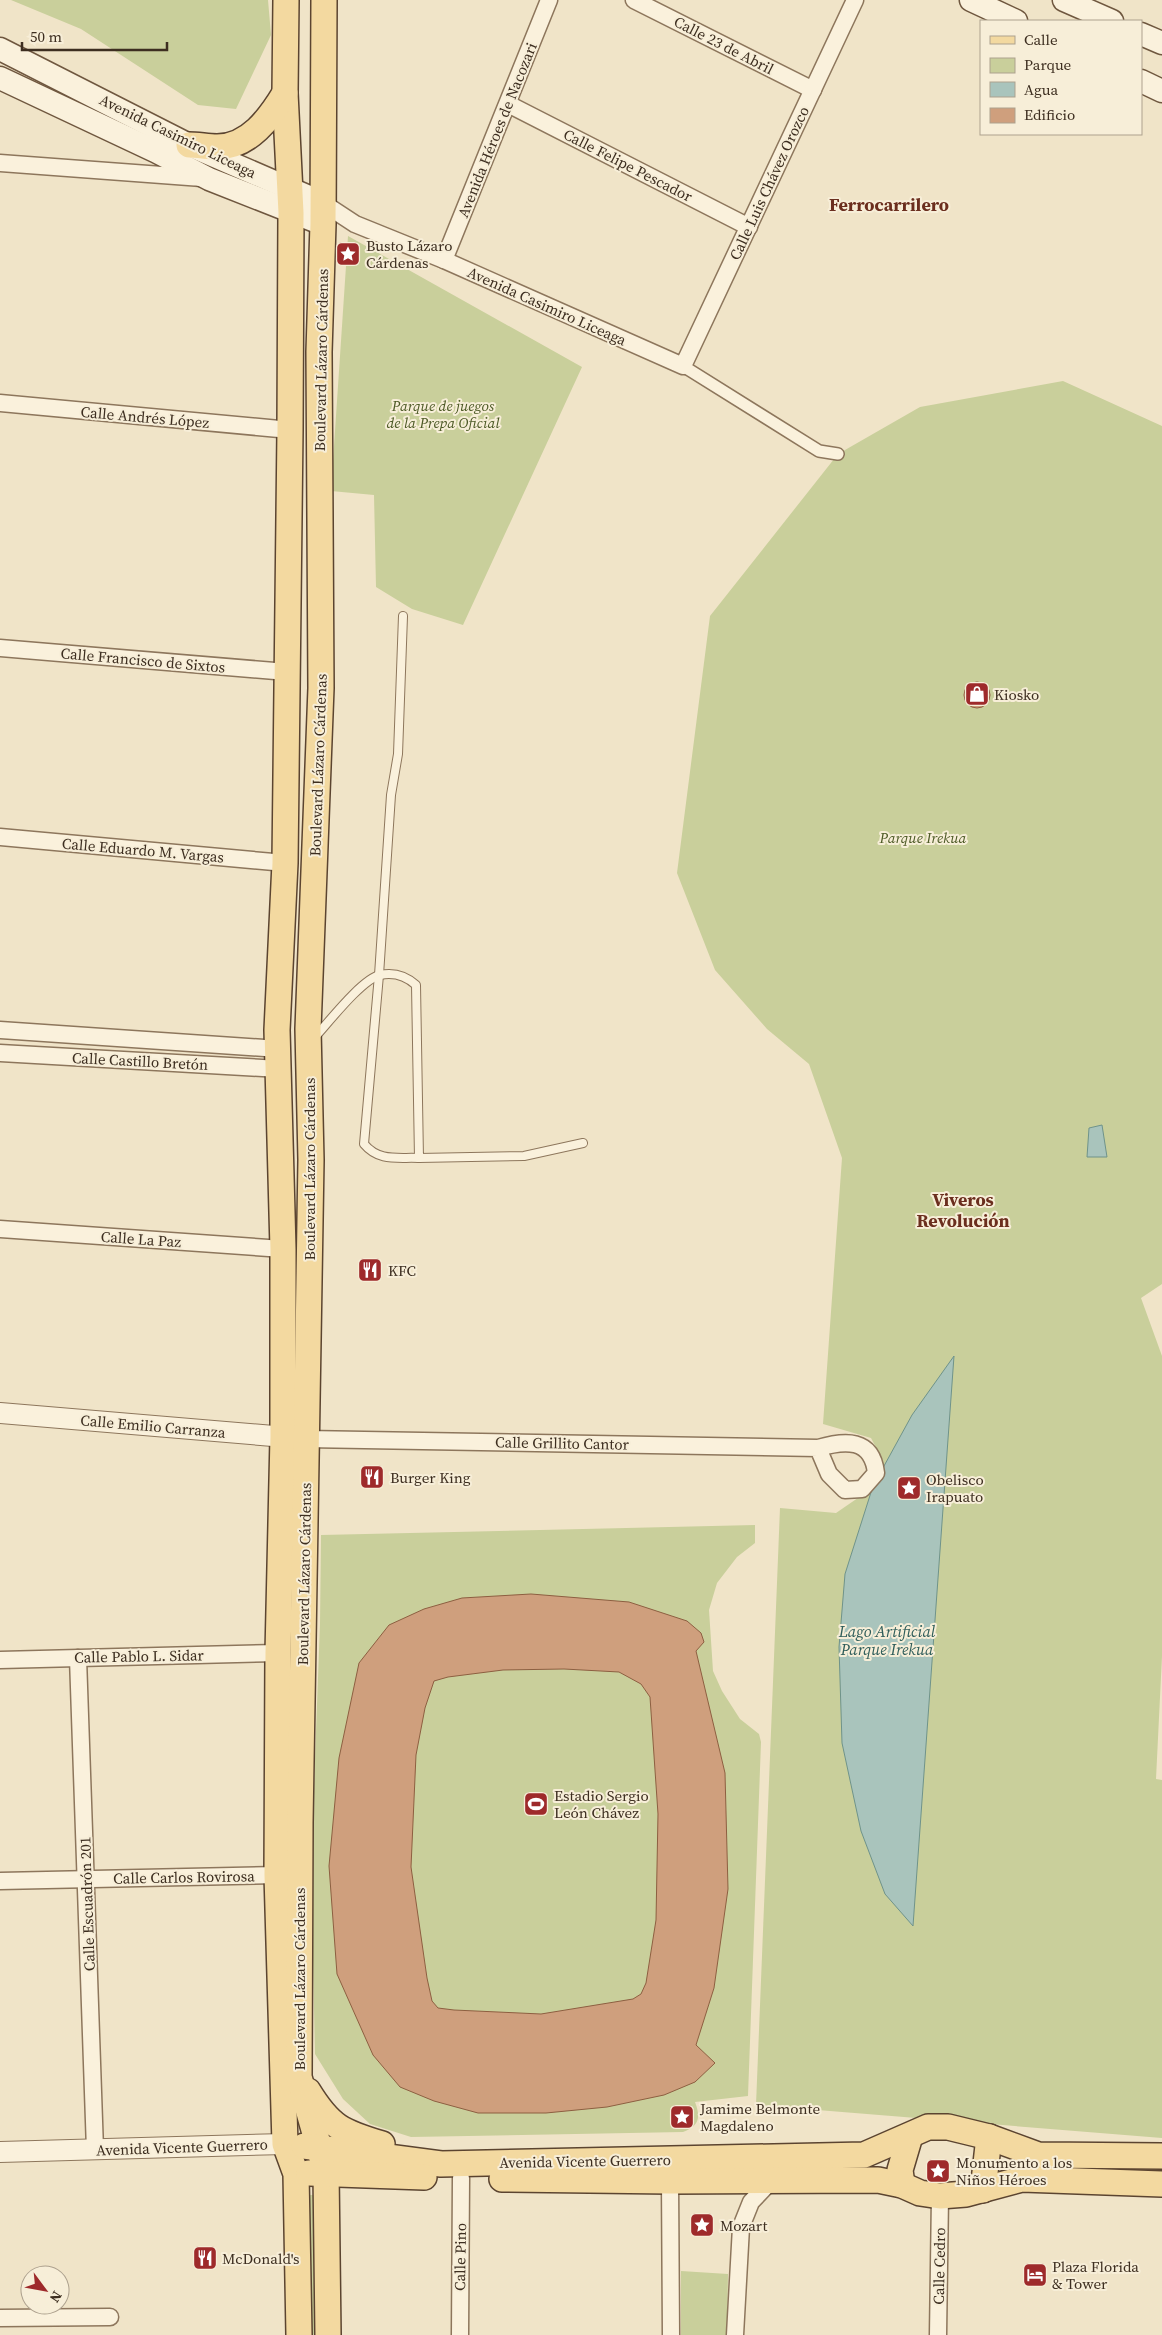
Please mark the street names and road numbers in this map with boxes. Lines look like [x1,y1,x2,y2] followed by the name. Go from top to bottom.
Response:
[671,11,778,79] street label: Calle 23 de Abril
[452,39,542,221] street label: Avenida Héroes de Nacozari
[96,89,260,183] street label: Avenida Casimiro Liceaga
[724,103,814,263] street label: Calle Luis Chávez Orozco
[560,123,697,207] street label: Calle Felipe Pescador
[464,261,630,351] street label: Avenida Casimiro Liceaga
[309,268,333,452] street label: Boulevard Lázaro Cárdenas
[80,401,210,433] street label: Calle Andrés López
[60,642,226,678] street label: Calle Francisco de Sixtos
[304,673,332,857] street label: Boulevard Lázaro Cárdenas
[61,832,225,868] street label: Calle Eduardo M. Vargas
[71,1047,209,1075] street label: Calle Castillo Bretón
[299,1078,320,1260] street label: Boulevard Lázaro Cárdenas
[100,1226,182,1252] street label: Calle La Paz
[80,1409,227,1443] street label: Calle Emilio Carranza
[495,1431,630,1455] street label: Calle Grillito Cantor
[292,1482,316,1666] street label: Boulevard Lázaro Cárdenas
[74,1644,205,1668] street label: Calle Pablo L. Sidar
[74,1836,100,1972] street label: Calle Escuadrón 201
[113,1865,255,1889] street label: Calle Carlos Rovirosa
[289,1888,310,2070] street label: Boulevard Lázaro Cárdenas
[96,2134,268,2160] street label: Avenida Vicente Guerrero
[499,2149,671,2173] street label: Avenida Vicente Guerrero
[449,2223,471,2291] street label: Calle Pino
[928,2227,950,2305] street label: Calle Cedro

